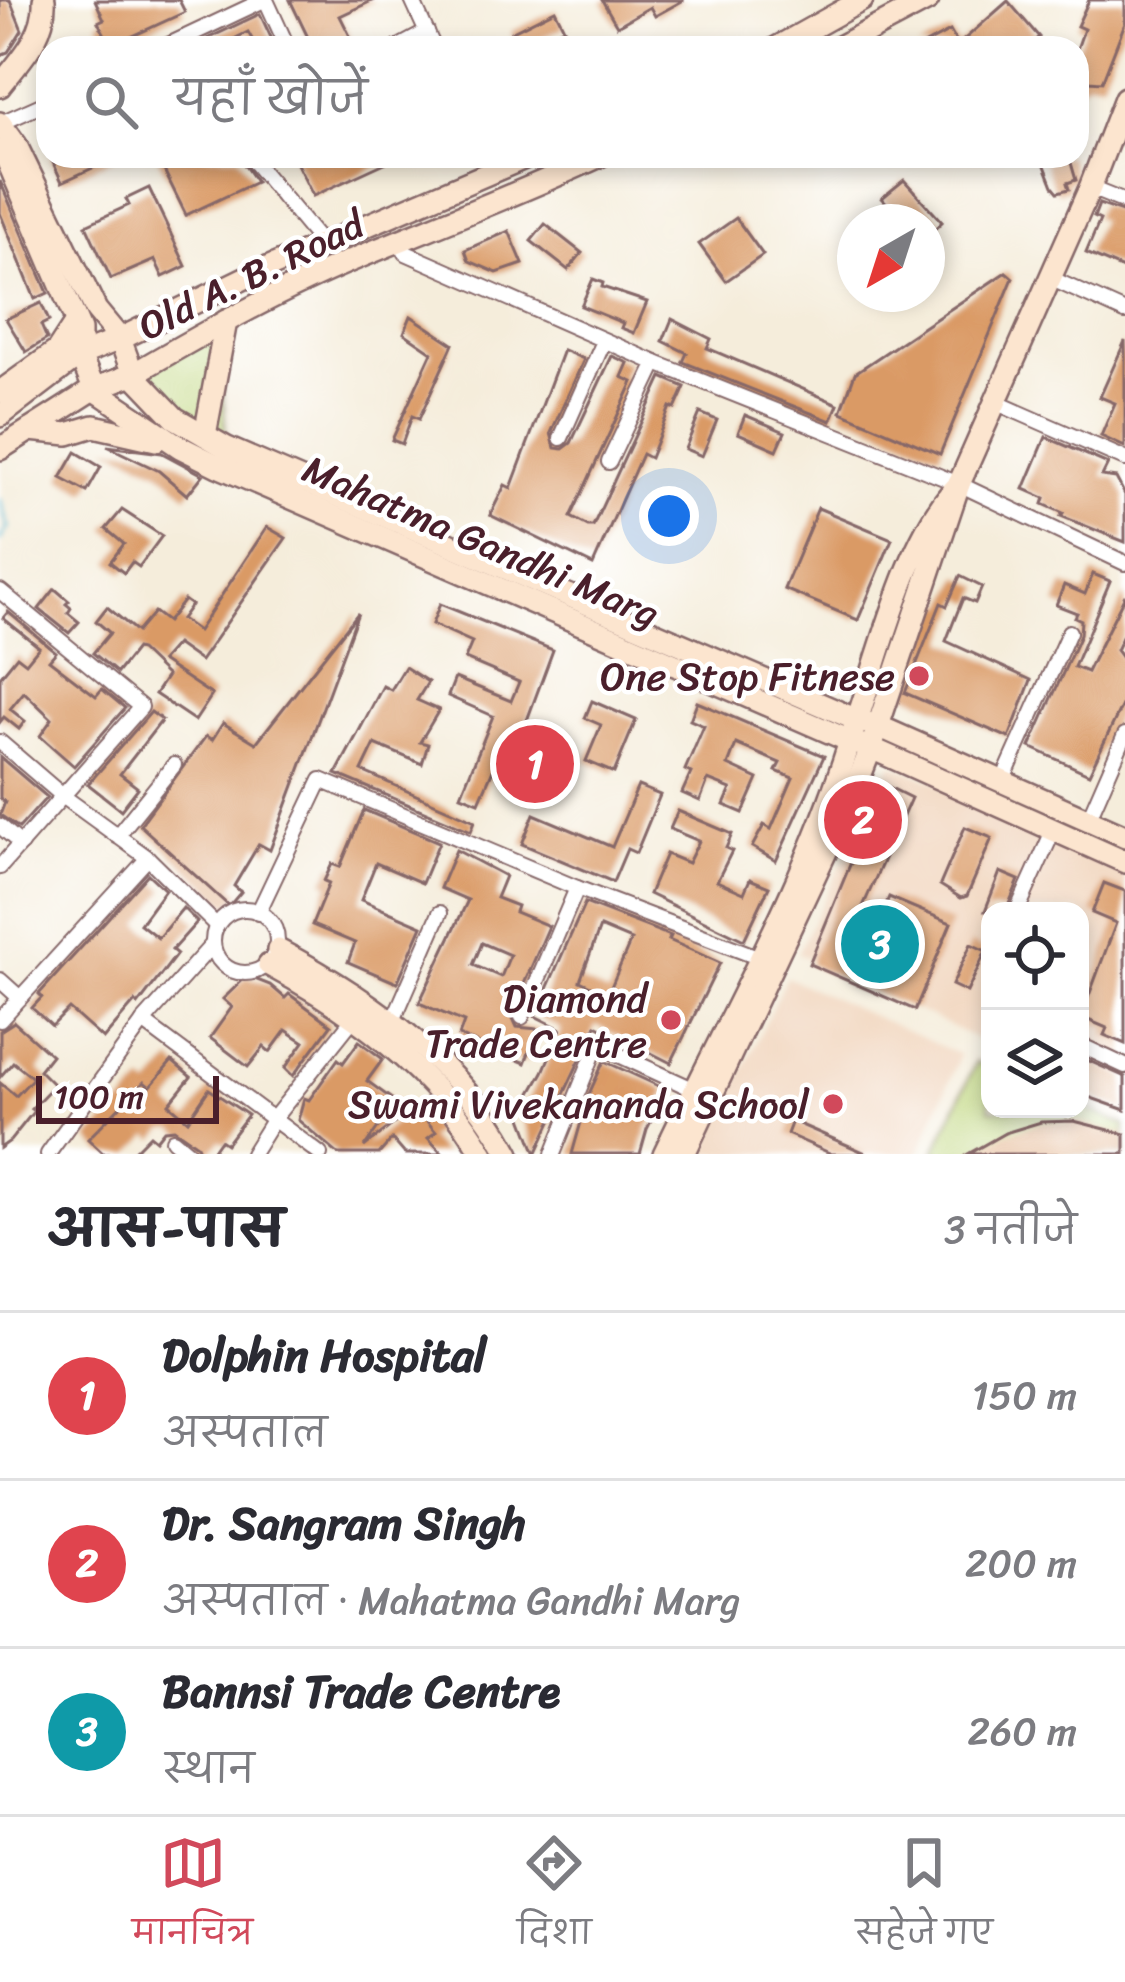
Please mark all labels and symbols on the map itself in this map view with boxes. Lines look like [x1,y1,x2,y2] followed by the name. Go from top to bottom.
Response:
[126,189,378,360] street label: Old A. B. Road
[837,204,945,312] north arrow
[292,435,670,647] street label: Mahatma Gandhi Marg
[639,486,699,546] your location
[600,642,895,711] place label: One Stop Fitnese
[906,663,932,689] marker: One Stop Fitnese
[496,719,574,809] pin: 1
[824,775,902,865] pin: 2
[841,899,919,989] pin: 3
[425,964,649,1078] place label: Diamond Trade Centre
[658,1007,684,1033] marker: Diamond Trade Centre
[36,1070,219,1123] scale bar
[348,1070,810,1139] place label: Swami Vivekananda School
[820,1091,846,1117] marker: Swami Vivekananda School

